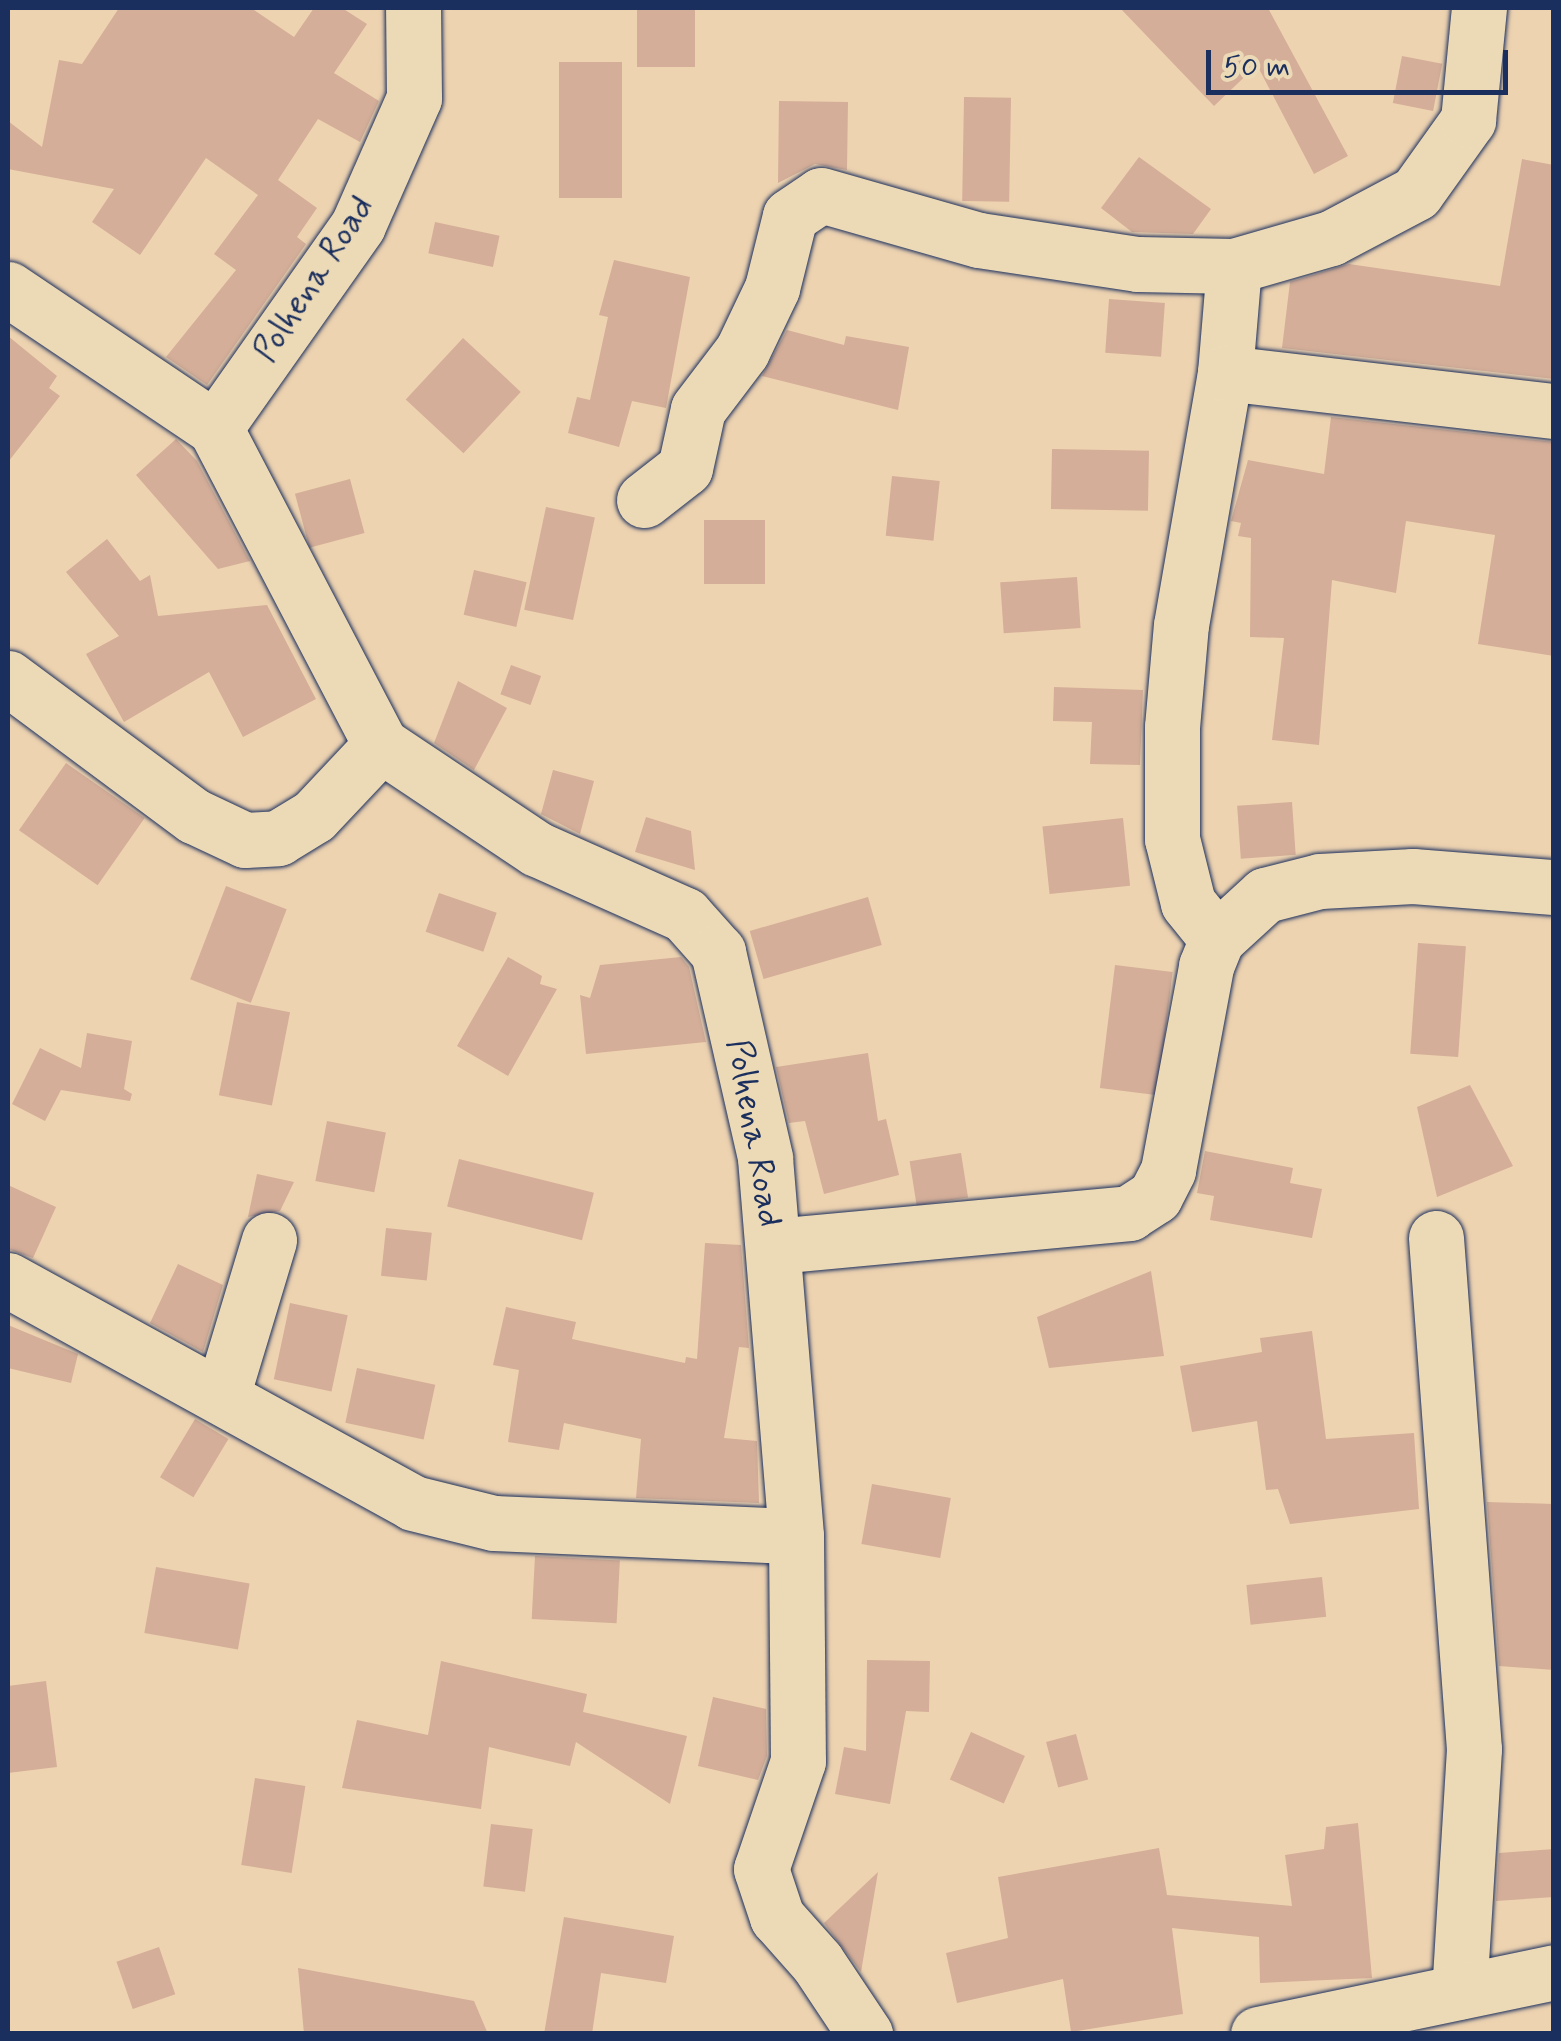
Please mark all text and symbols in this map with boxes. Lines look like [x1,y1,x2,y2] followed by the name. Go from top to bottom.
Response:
[1211,30,1514,92] scale bar
[1223,48,1290,87] text: 50 m
[245,188,383,370] street label: Polhena Road
[717,1036,791,1230] street label: Polhena Road

